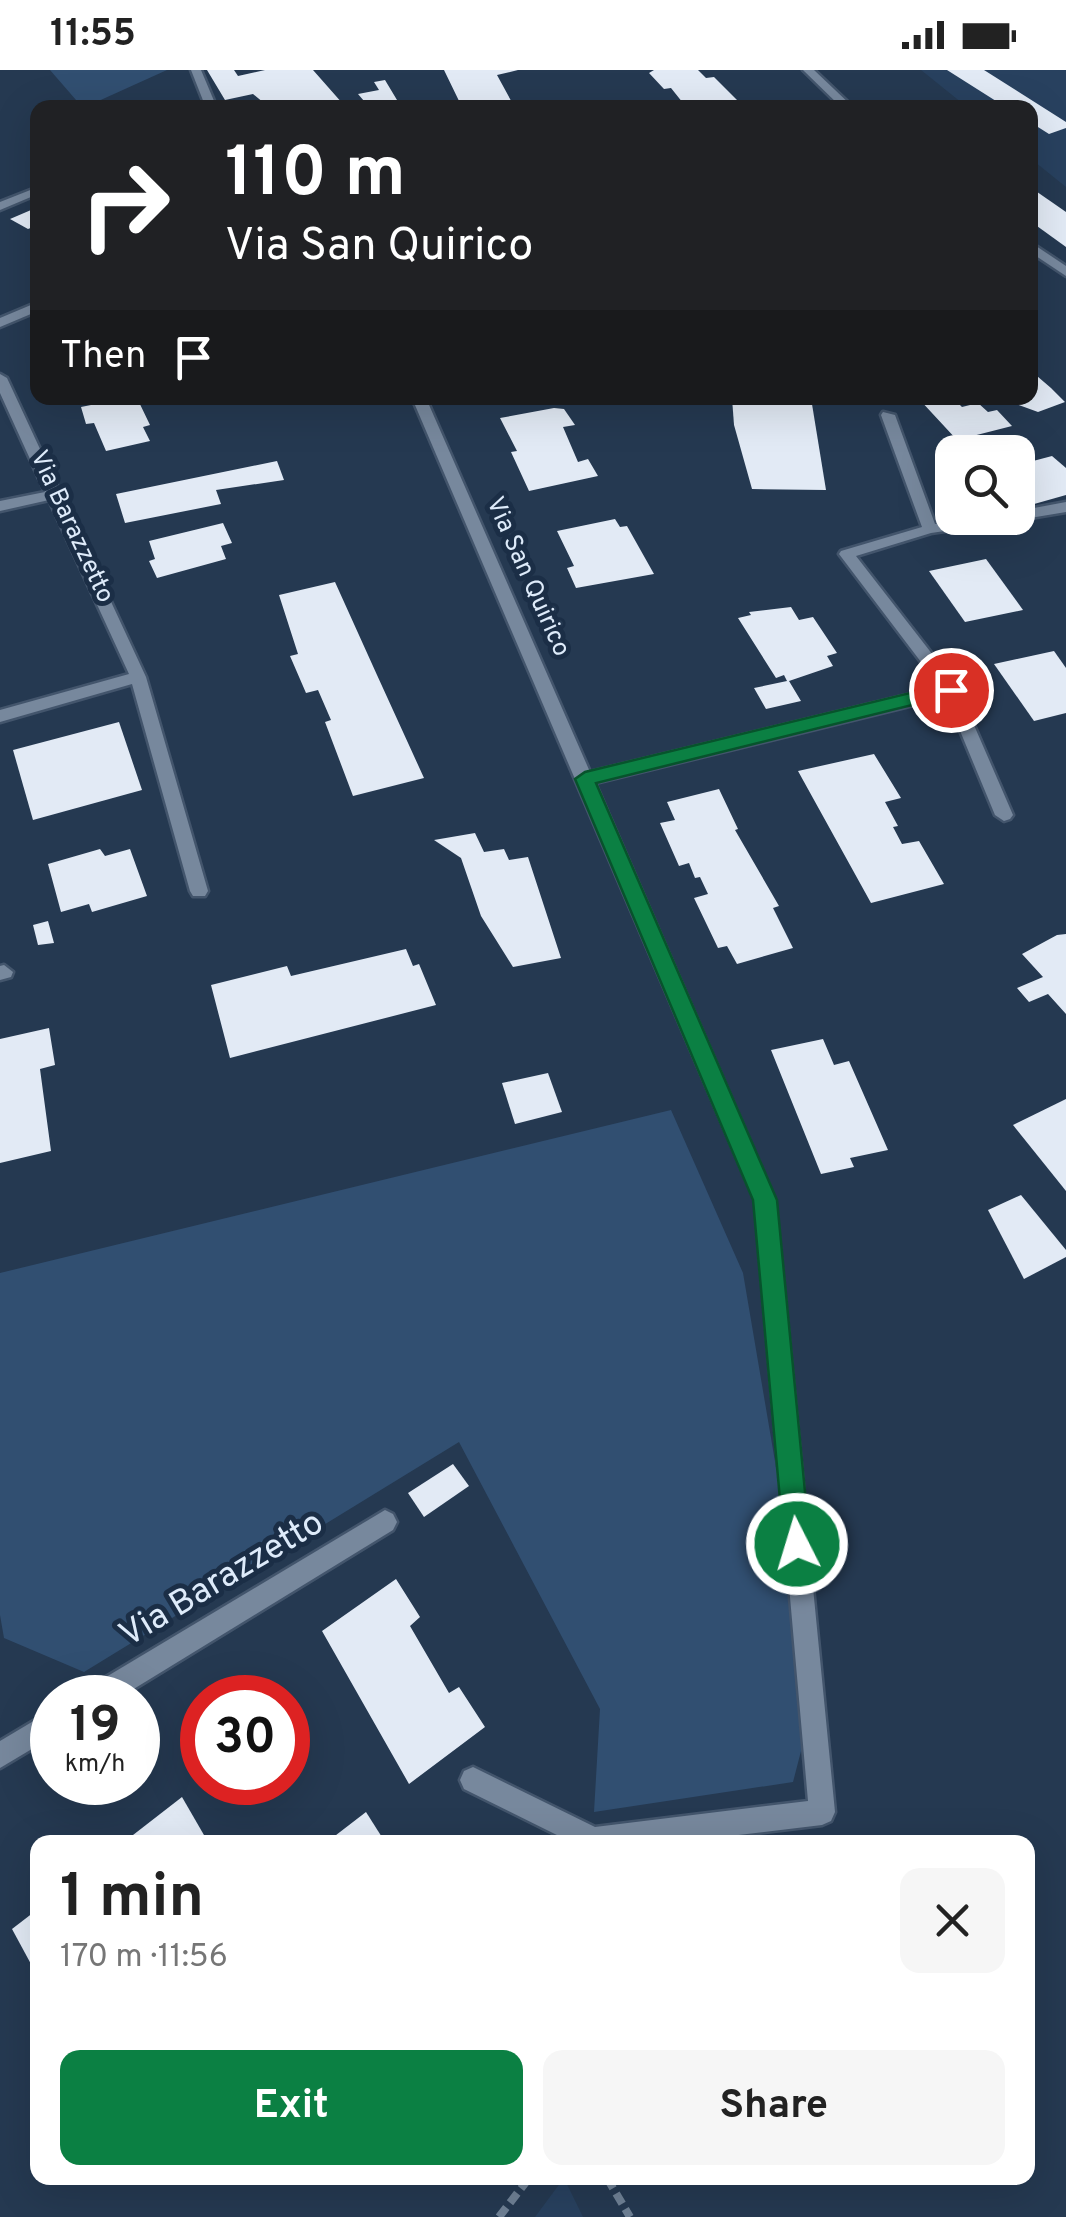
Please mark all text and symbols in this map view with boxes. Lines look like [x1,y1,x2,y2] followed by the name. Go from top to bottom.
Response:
[50,11,136,60] text: 11:55
[225,132,406,221] text: 110 m
[60,140,190,270] icon: right
[225,219,533,276] text: Via San Quirico
[166,330,221,385] icon: arrive
[60,333,146,382] text: Then
[935,435,1035,535] map controls
[935,435,1035,535] button: search
[22,446,120,608] street label: Via Barazzetto
[478,492,576,662] street label: Via San Quirico
[909,648,994,733] pin
[924,663,979,718] icon: arrive
[745,1492,849,1596] position arrow
[112,1502,332,1658] street label: Via Barazzetto
[180,1675,310,1805] speed limit sign: 30
[70,1696,120,1759] text: 19
[65,1749,125,1781] text: km/h
[60,1862,204,1938] text: 1 min
[900,1868,1005,1973] button: close
[60,1938,228,1978] text: 170 m · 11:56
[60,2050,523,2165] button: Exit
[543,2050,1005,2165] button: Share

